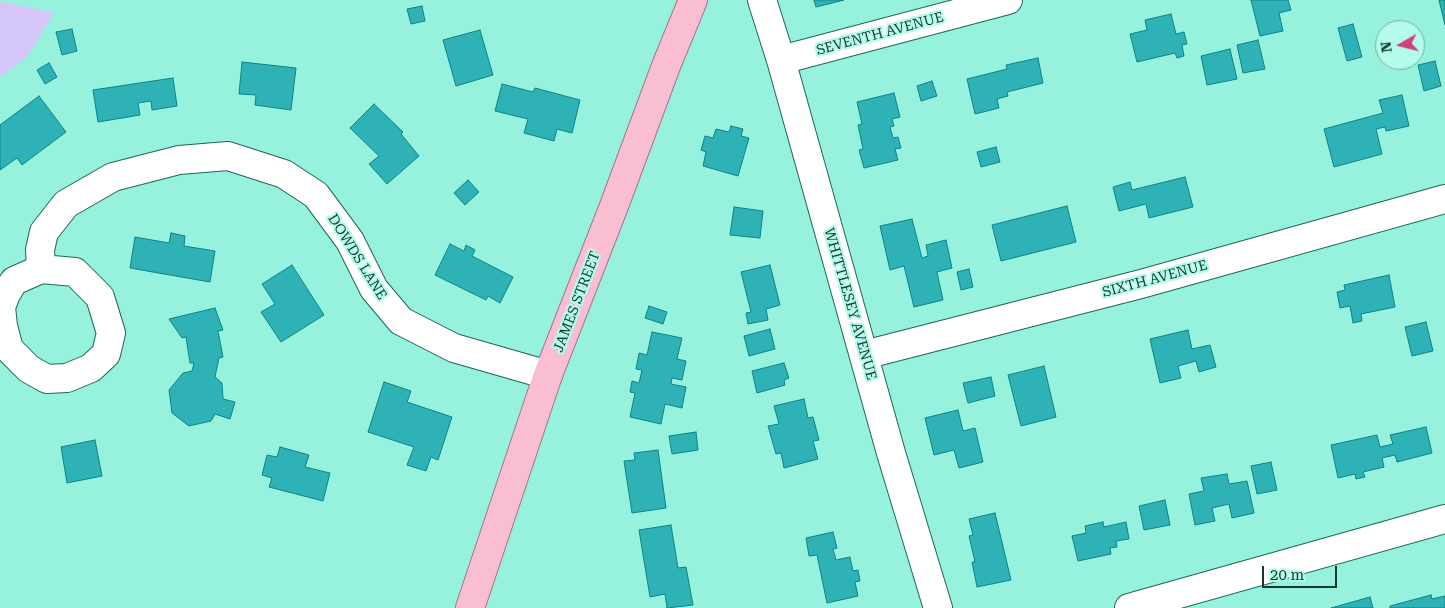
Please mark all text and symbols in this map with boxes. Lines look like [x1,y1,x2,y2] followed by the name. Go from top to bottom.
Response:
[814,9,946,59] street label: SEVENTH AVENUE
[1375,20,1425,70] north arrow
[1377,40,1395,53] text: N
[324,211,390,303] street label: DOWDS LANE
[820,226,880,382] street label: WHITTLESEY AVENUE
[550,249,604,355] street label: JAMES STREET
[1101,257,1209,301] street label: SIXTH AVENUE
[1265,556,1340,588] scale bar
[1270,566,1304,584] text: 20 m

